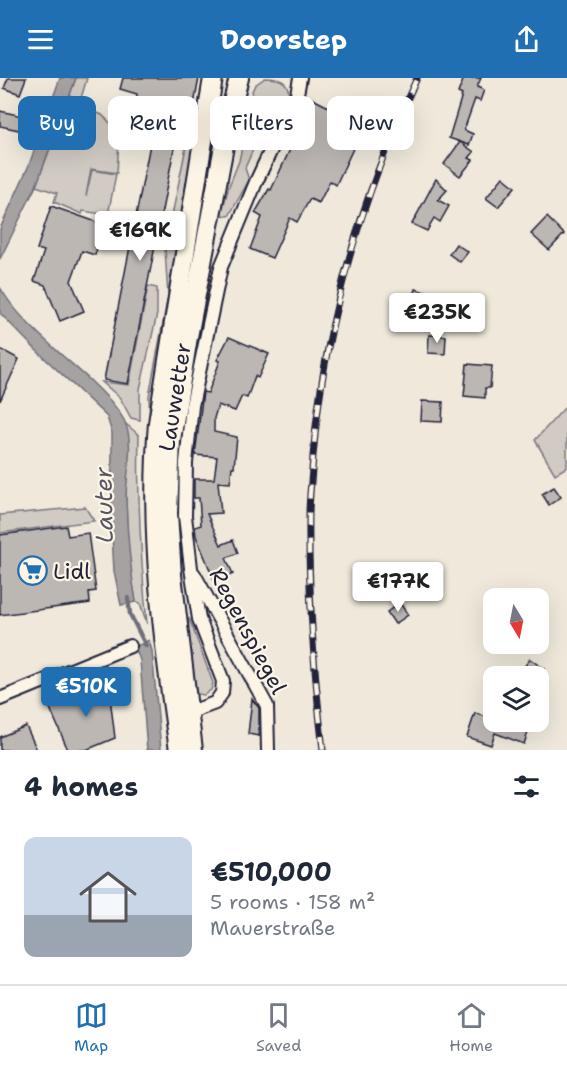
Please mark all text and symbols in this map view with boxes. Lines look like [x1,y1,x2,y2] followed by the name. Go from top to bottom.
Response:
[220,21,347,58] text: Doorstep
[24,23,57,56] icon: menu
[510,23,543,56] icon: share
[18,96,96,150] chip: Buy
[108,96,198,150] chip: Rent
[210,96,315,150] chip: Filters
[327,96,414,150] chip: New
[98,211,182,262] pin: €169K
[109,217,171,243] text: €169K
[395,293,479,344] pin: €235K
[403,299,471,325] text: €235K
[152,341,198,453] street label: Lauwetter
[87,466,121,543] water label: Lauter
[16,555,48,587] supermarket icon: Lidl
[53,557,91,586] place label: Lidl
[356,562,440,613] pin: €177K
[203,563,294,699] street label: Regenspiegel
[366,568,430,594] text: €177K
[483,588,549,654] north arrow
[483,588,549,732] map controls
[483,666,549,732] button: layers
[44,667,128,718] pin: €510K
[55,673,117,699] text: €510K
[24,769,138,804] text: 4 homes
[510,770,543,803] icon: filters
[210,854,332,889] text: €510,000
[72,861,144,933] icon: home
[210,889,375,915] text: 5 rooms · 158 m²
[210,915,335,941] text: Mauerstraße
[74,999,108,1056] tab: Map
[256,999,301,1056] tab: Saved
[449,999,493,1056] tab: Home

